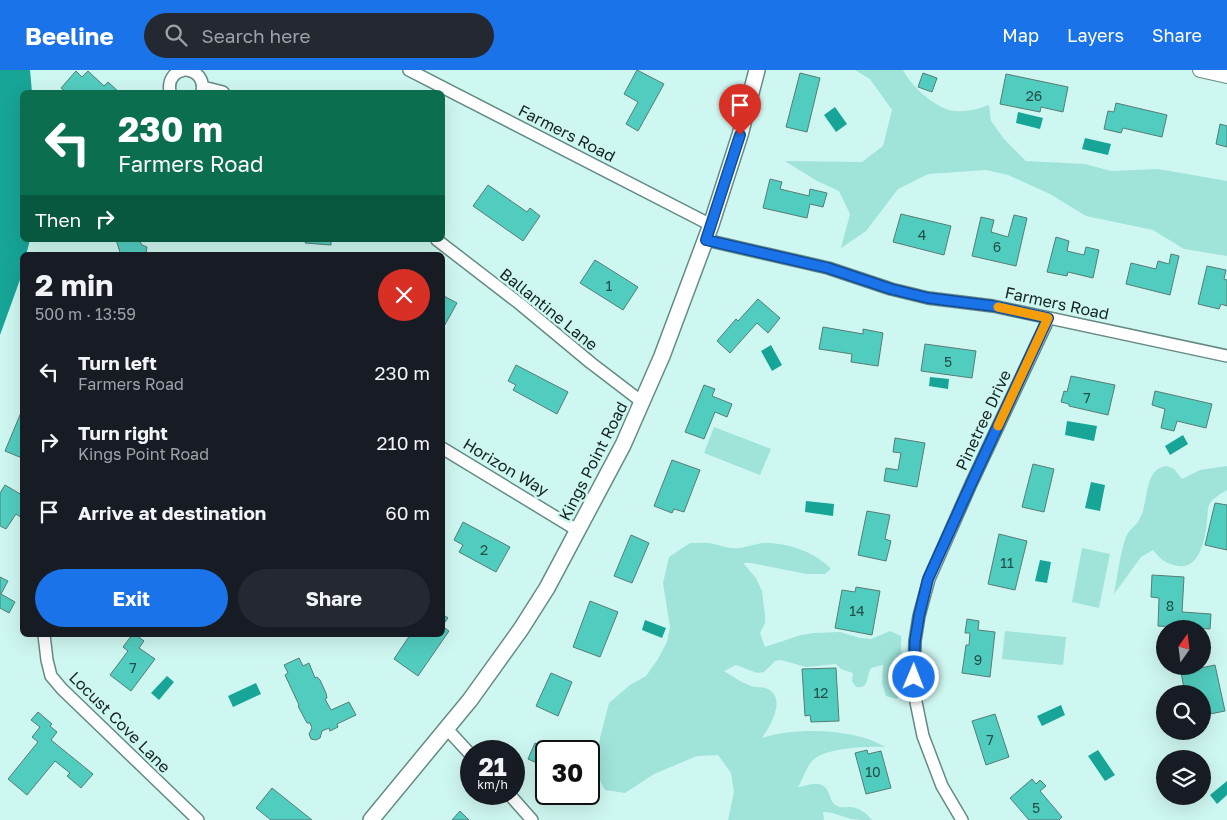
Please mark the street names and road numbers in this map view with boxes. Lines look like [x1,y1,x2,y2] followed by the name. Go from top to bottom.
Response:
[515,100,619,166] street label: Farmers Road
[496,263,602,355] street label: Ballantine Lane
[1003,282,1111,324] street label: Farmers Road
[951,367,1015,473] street label: Pinetree Drive
[554,398,632,524] street label: Kings Point Road
[460,434,552,500] street label: Horizon Way
[65,667,175,777] street label: Locust Cove Lane

